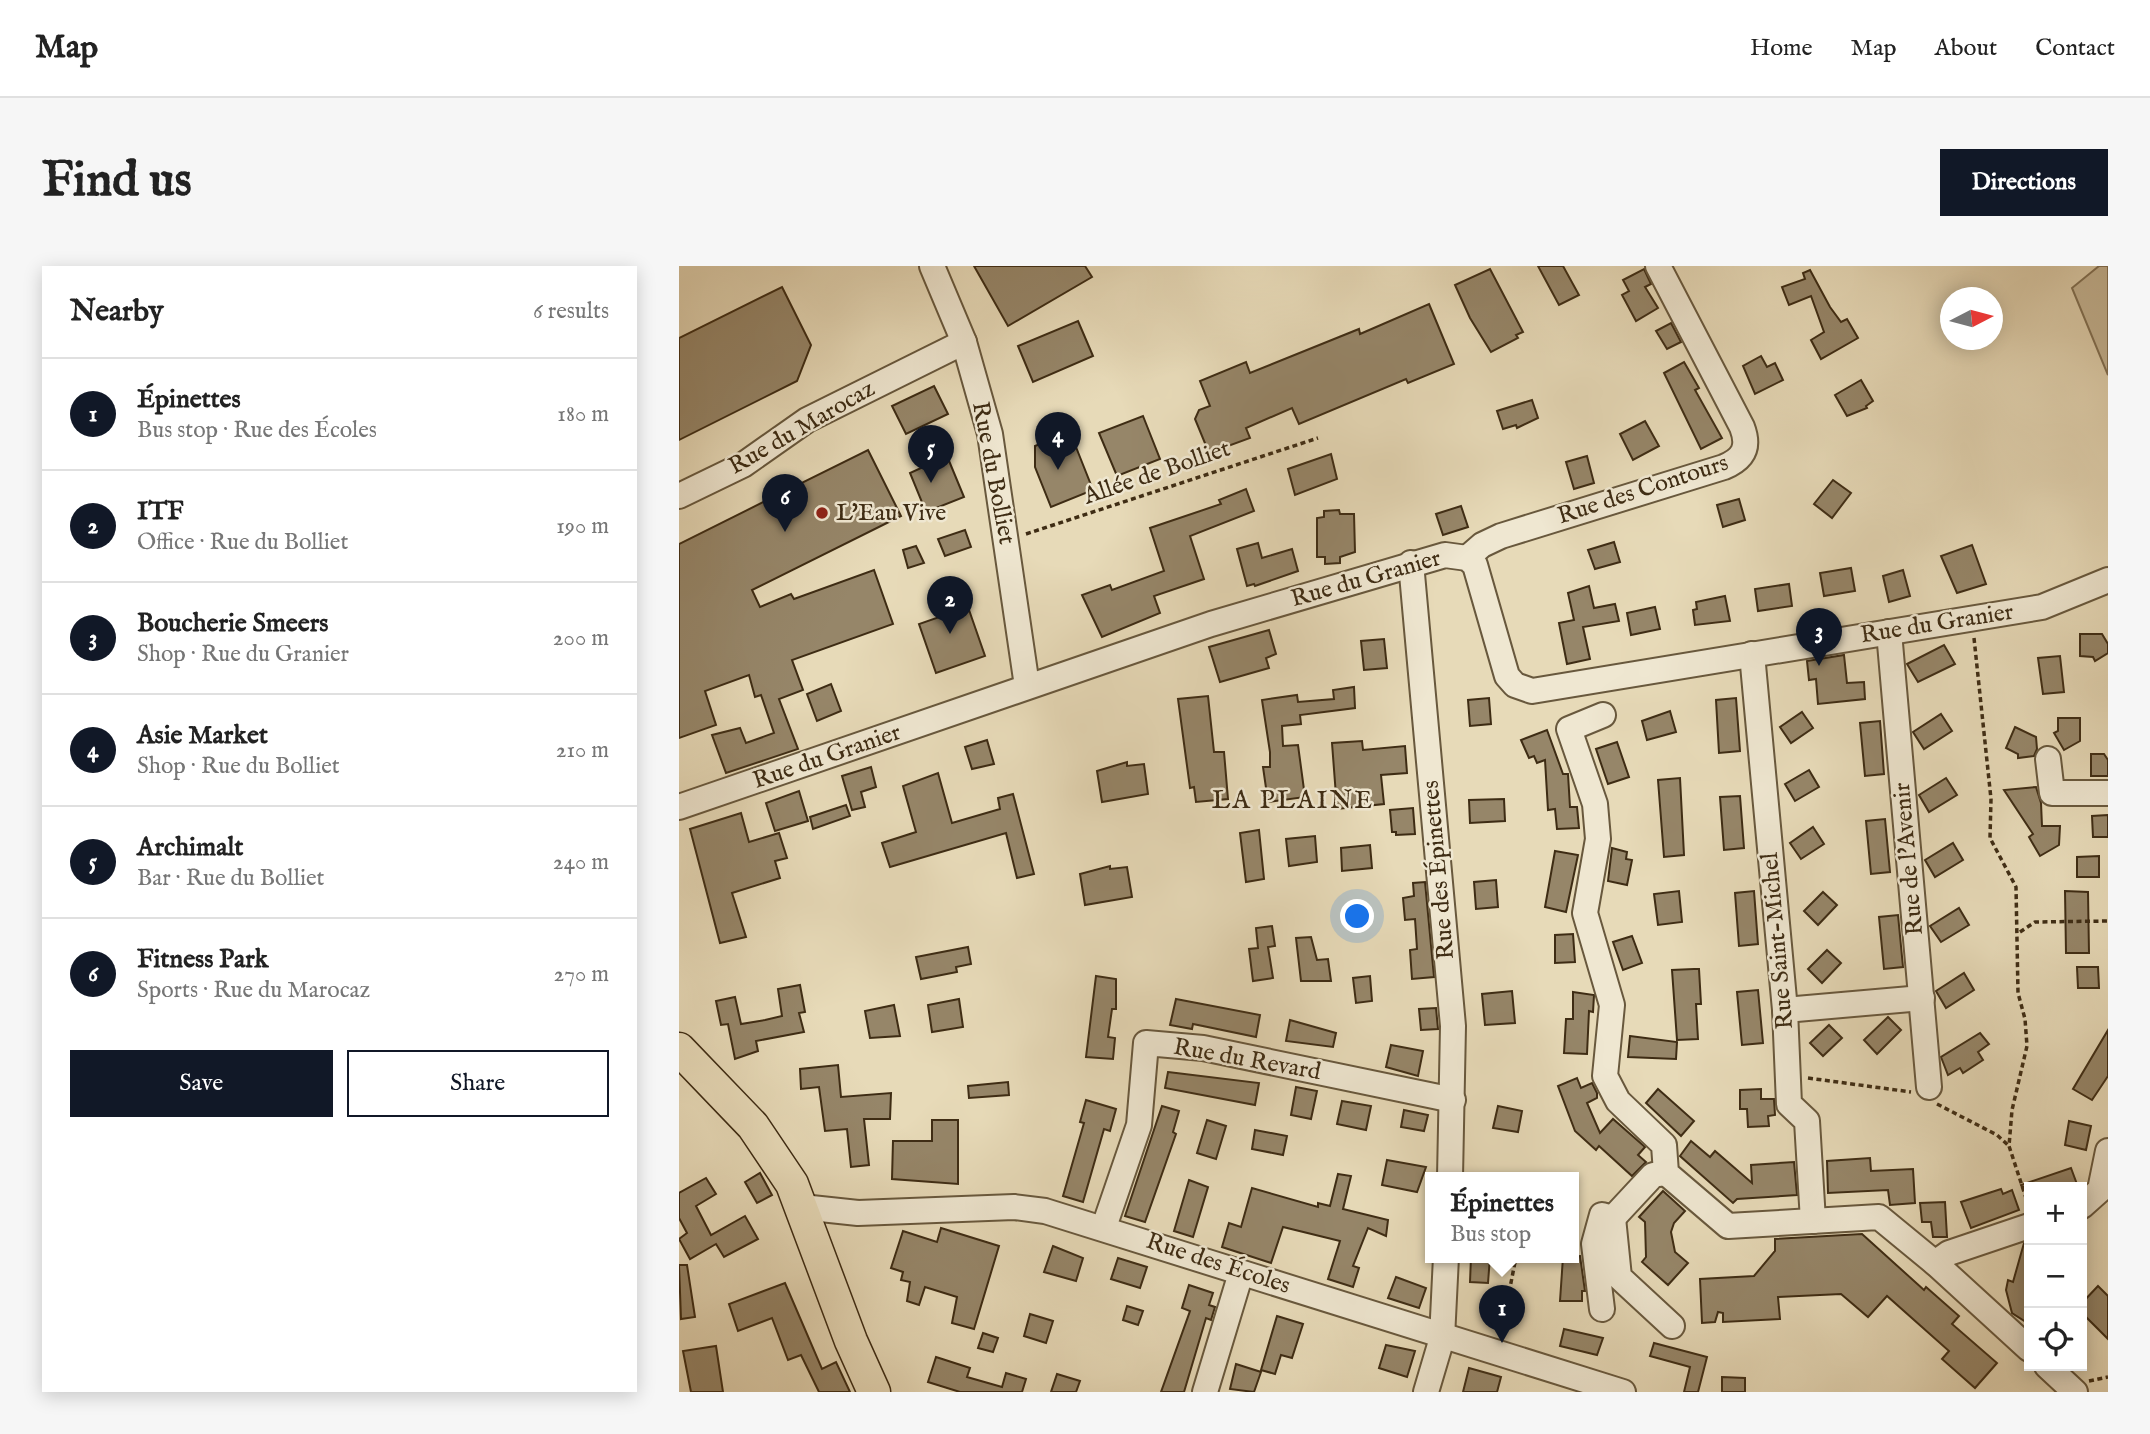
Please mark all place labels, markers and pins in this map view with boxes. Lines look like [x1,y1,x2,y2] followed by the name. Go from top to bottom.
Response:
[1035,412,1081,470] pin: 4
[908,425,954,483] pin: 5
[762,474,808,532] pin: 6
[836,498,946,529] place label: L'Eau Vive
[814,505,830,521] marker: L'Eau Vive
[927,576,973,634] pin: 2
[1796,608,1842,666] pin: 3
[1479,1285,1525,1343] pin: 1

